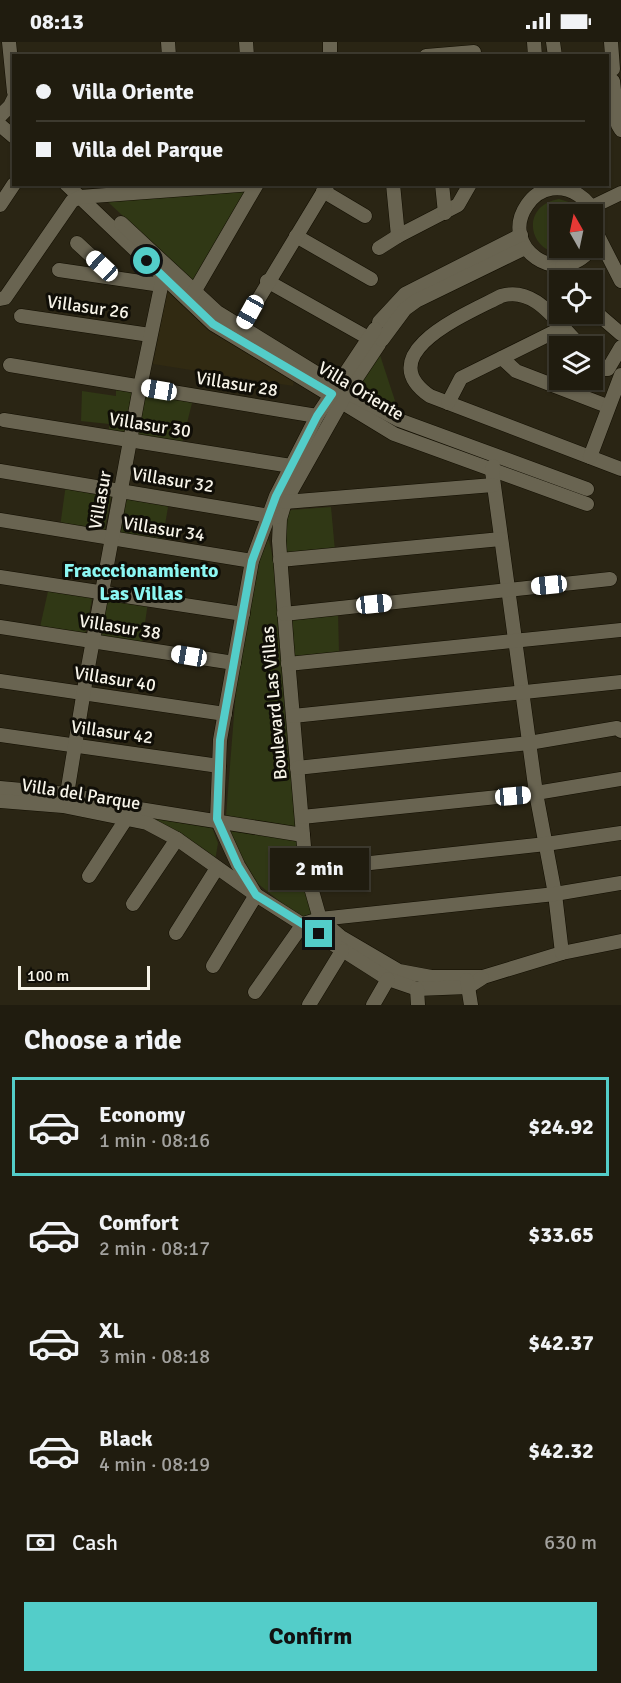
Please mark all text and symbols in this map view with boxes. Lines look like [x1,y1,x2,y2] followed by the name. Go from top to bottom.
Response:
[30,8,84,35] text: 08:13
[72,78,194,105] text: Villa Oriente
[72,136,223,163] text: Villa del Parque
[549,204,603,258] north arrow
[549,204,603,390] map controls
[83,247,121,285] car
[133,247,160,274] route start
[549,270,603,324] button: locate
[46,290,130,324] street label: Villasur 26
[233,292,267,332] car
[549,336,603,390] button: layers
[314,357,408,425] street label: Villa Oriente
[195,367,279,401] street label: Villasur 28
[140,378,178,402] car
[108,408,192,442] street label: Villasur 30
[131,463,215,497] street label: Villasur 32
[84,469,116,531] street label: Villasur
[122,512,207,546] street label: Villasur 34
[64,558,218,606] district label: Fracccionamiento Las Villas
[530,574,568,596] car
[355,593,393,615] car
[78,610,162,644] street label: Villasur 38
[256,625,292,781] street label: Boulevard Las Villas
[170,644,208,668] car
[73,662,157,696] street label: Villasur 40
[70,715,154,749] street label: Villasur 42
[20,774,142,814] street label: Villa del Parque
[494,785,532,807] car
[270,847,368,889] callout: 2 min
[295,856,344,881] text: 2 min
[305,920,332,947] route end
[18,963,150,990] scale bar
[27,966,69,986] text: 100 m
[24,1024,182,1057] text: Choose a ride
[27,1100,81,1154] icon: car
[99,1101,185,1128] text: Economy
[528,1113,594,1140] text: $24.92
[99,1128,210,1153] text: 1 min · 08:16
[27,1208,81,1262] icon: car
[99,1209,179,1236] text: Comfort
[528,1221,594,1248] text: $33.65
[99,1236,210,1261] text: 2 min · 08:17
[27,1316,81,1370] icon: car
[99,1317,124,1344] text: XL
[528,1329,594,1356] text: $42.37
[99,1344,210,1369] text: 3 min · 08:18
[27,1424,81,1478] icon: car
[99,1425,153,1452] text: Black
[528,1437,594,1464] text: $42.32
[99,1452,210,1477] text: 4 min · 08:19
[24,1526,57,1559] icon: cash
[72,1529,118,1556] text: Cash
[544,1530,597,1555] text: 630 m
[24,1602,597,1671] button: Confirm

